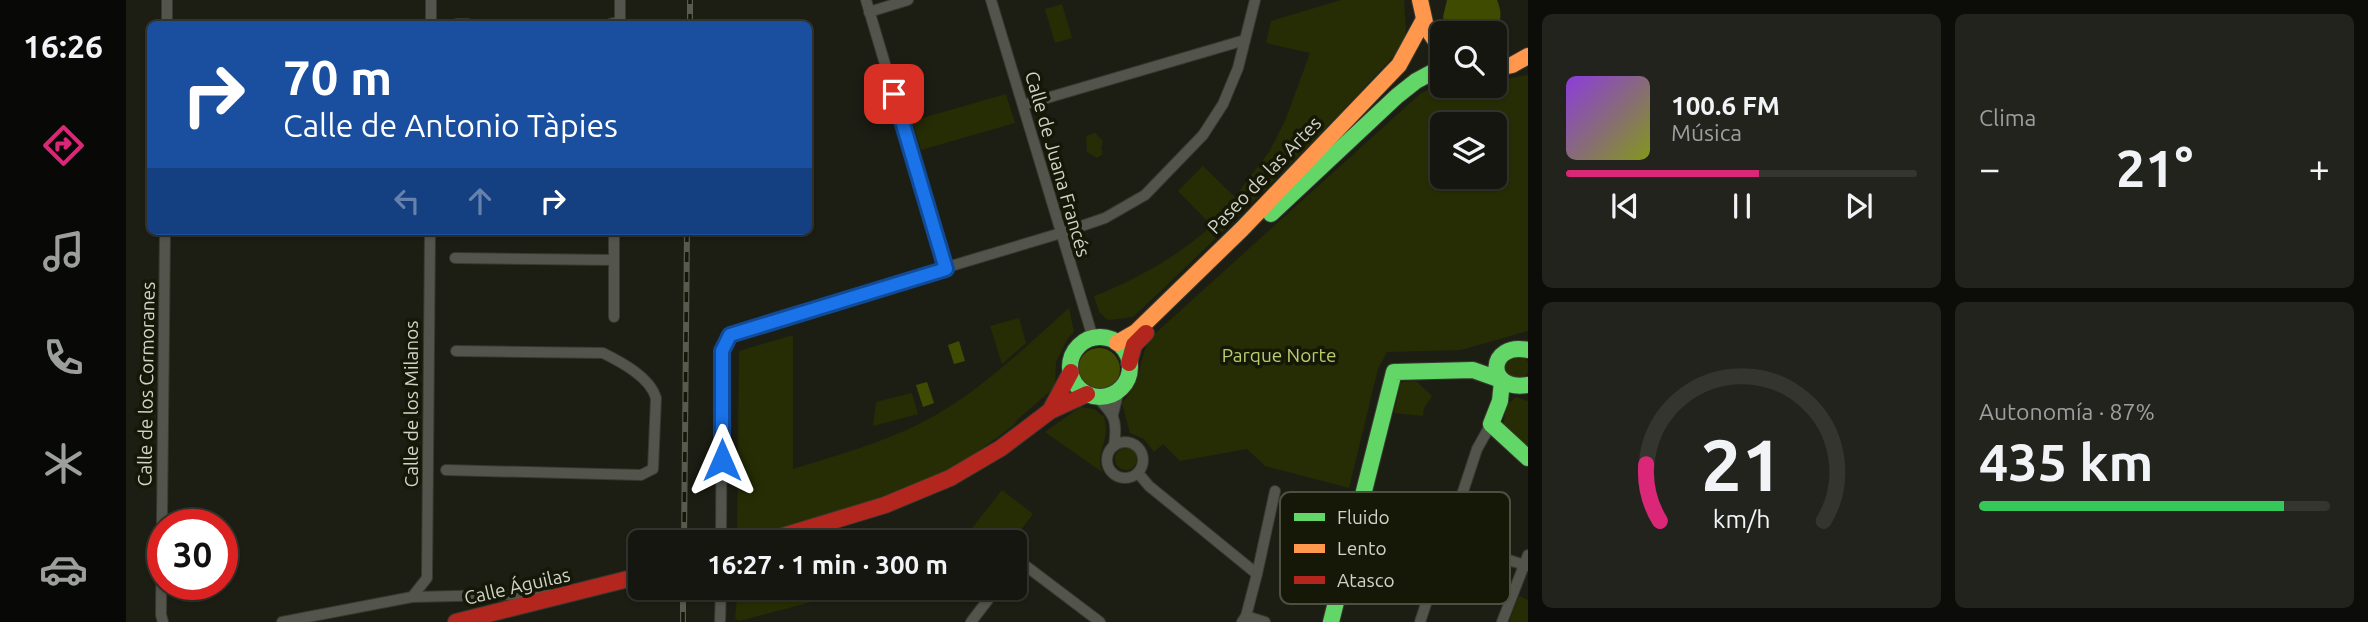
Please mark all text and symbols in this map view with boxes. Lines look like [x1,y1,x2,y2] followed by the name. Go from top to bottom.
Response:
[1430,21,1507,189] map controls
[1430,21,1507,98] button: search
[23,28,103,64] text: 16:26
[168,49,259,140] icon: right
[283,49,392,104] text: 70 m
[864,64,924,124] pin
[1021,69,1095,259] street label: Calle de Juana Francés
[875,75,913,113] icon: arrive
[1671,91,1780,120] text: 100.6 FM
[1979,105,2036,130] text: Clima
[283,107,618,143] text: Calle de Antonio Tàpies
[1203,112,1325,238] street label: Paseo de las Artes
[1430,112,1507,189] button: layers
[1671,120,1742,145] text: Música
[39,121,88,170] icon: directions
[2116,139,2193,197] text: 21°
[1979,147,2000,189] text: −
[2309,147,2330,189] text: +
[388,182,426,220] icon: left
[461,182,499,220] icon: ahead
[534,182,572,220] icon: right
[1606,187,1644,225] icon: previous
[1723,187,1761,225] icon: pause
[1840,187,1878,225] icon: next
[39,227,88,276] icon: music
[133,281,159,487] street label: Calle de los Cormoranes
[400,321,422,488] street label: Calle de los Milanos
[39,333,88,382] icon: phone
[1222,344,1336,366] park label: Parque Norte
[1979,399,2155,424] text: Autonomía · 87%
[685,423,759,497] position arrow
[1700,423,1783,505] text: 21
[1979,433,2153,491] text: 435 km
[39,439,88,488] icon: climate
[1280,492,1510,604] legend
[1713,505,1770,533] text: km/h
[1337,506,1390,528] text: Fluido
[147,509,238,600] speed limit sign: 30
[1337,537,1387,559] text: Lento
[39,545,88,594] icon: car
[707,550,948,579] text: 16:27 · 1 min · 300 m
[462,563,572,609] street label: Calle Águilas
[1337,569,1395,591] text: Atasco

